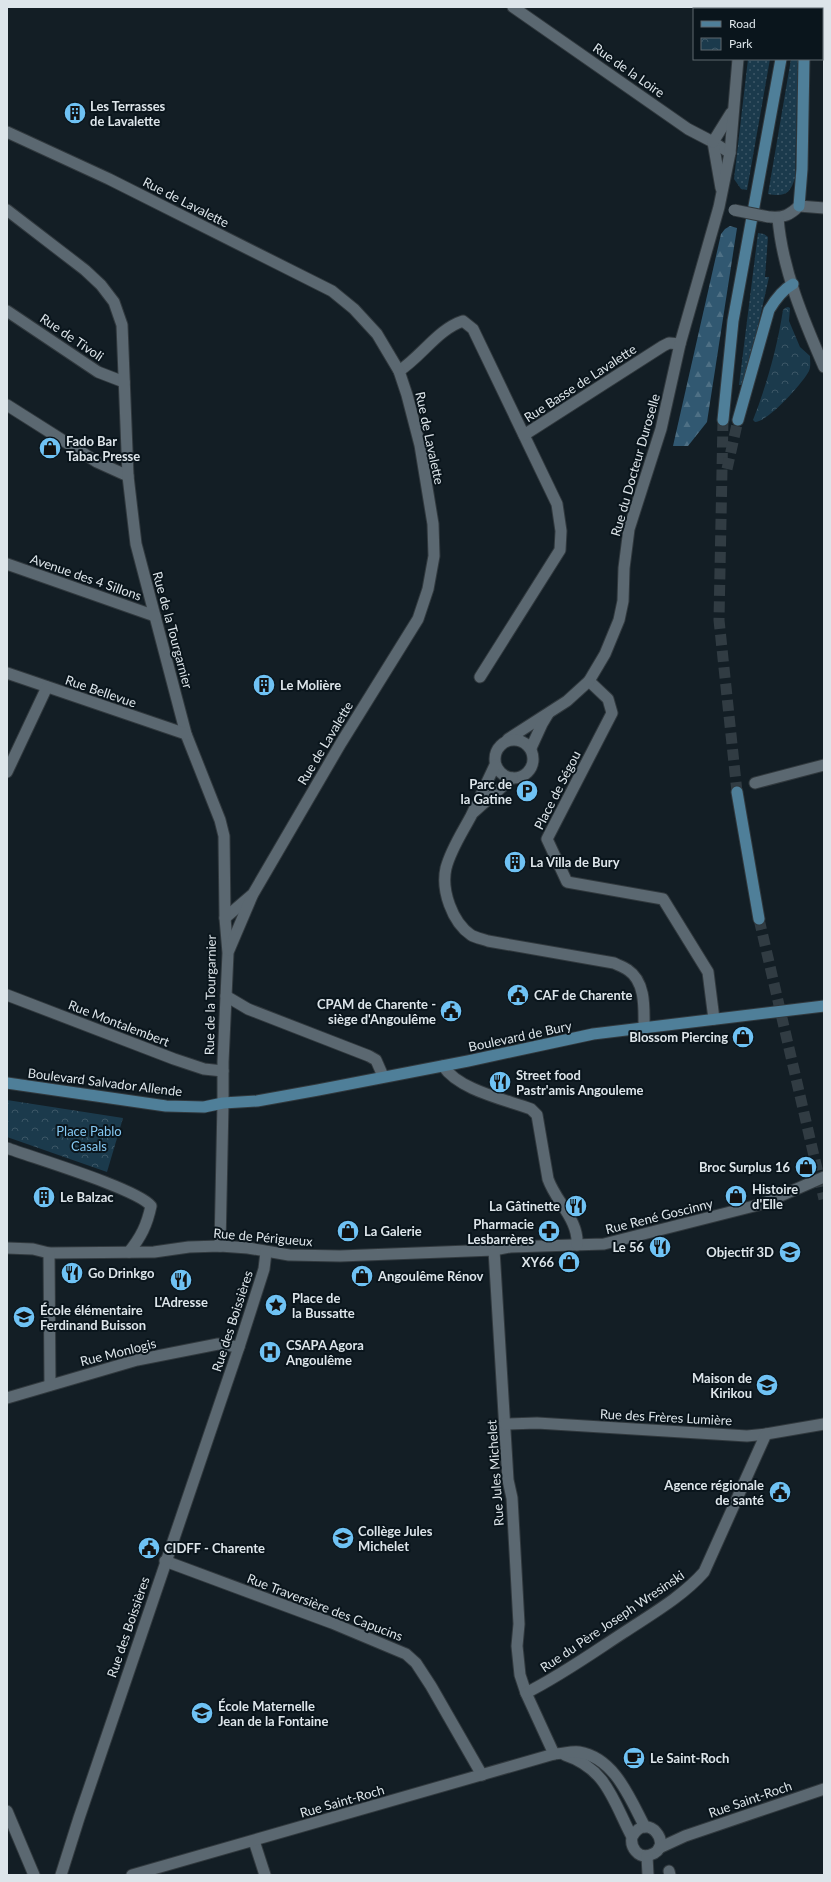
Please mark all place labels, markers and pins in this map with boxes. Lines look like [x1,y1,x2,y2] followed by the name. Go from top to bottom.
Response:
[90,98,166,129] place label: Les Terrasses de Lavalette
[62,100,88,126] building icon: Les Terrasses de Lavalette
[66,433,140,464] place label: Fado Bar Tabac Presse
[37,435,63,461] shop icon: Fado Bar Tabac Presse
[251,672,277,698] building icon: Le Molière
[280,677,341,693] place label: Le Molière
[460,776,512,807] place label: Parc de la Gatine
[514,778,540,804] parking icon: Parc de la Gatine
[502,849,528,875] building icon: La Villa de Bury
[530,854,620,870] place label: La Villa de Bury
[505,982,531,1008] public building icon: CAF de Charente
[534,987,632,1003] place label: CAF de Charente
[317,996,436,1027] place label: CPAM de Charente - siège d'Angoulême
[438,998,464,1024] public building icon: CPAM de Charente - siège d'Angoulême
[730,1024,756,1050] shop icon: Blossom Piercing
[629,1029,728,1045] place label: Blossom Piercing
[516,1067,644,1098] place label: Street food Pastr'amis Angouleme
[487,1069,513,1095] restaurant icon: Street food Pastr'amis Angouleme
[793,1154,819,1180] shop icon: Broc Surplus 16
[699,1159,790,1175] place label: Broc Surplus 16
[752,1181,798,1212] place label: Histoire d'Elle
[723,1183,749,1209] shop icon: Histoire d'Elle
[31,1184,57,1210] building icon: Le Balzac
[60,1189,114,1205] place label: Le Balzac
[563,1193,589,1219] restaurant icon: La Gâtinette
[489,1198,560,1214] place label: La Gâtinette
[467,1216,534,1247] place label: Pharmacie Lesbarrères
[335,1218,361,1244] shop icon: La Galerie
[536,1218,562,1244] pharmacy icon: Pharmacie Lesbarrères
[364,1223,422,1239] place label: La Galerie
[647,1234,673,1260] restaurant icon: Le 56
[612,1239,644,1255] place label: Le 56
[777,1239,803,1265] school or university icon: Objectif 3D
[706,1244,774,1260] place label: Objectif 3D
[556,1249,582,1275] shop icon: XY66
[522,1254,554,1270] place label: XY66
[59,1260,85,1286] restaurant icon: Go Drinkgo
[349,1263,375,1289] shop icon: Angoulême Rénov
[88,1265,155,1281] place label: Go Drinkgo
[168,1267,194,1293] restaurant icon: L'Adresse
[377,1268,484,1284] place label: Angoulême Rénov
[292,1290,355,1321] place label: Place de la Bussatte
[263,1292,289,1318] place icon: Place de la Bussatte
[154,1294,208,1310] place label: L'Adresse
[40,1302,146,1333] place label: École élémentaire Ferdinand Buisson
[11,1304,37,1330] school or university icon: École élémentaire Ferdinand Buisson
[285,1337,364,1368] place label: CSAPA Agora Angoulême
[257,1339,283,1365] hospital icon: CSAPA Agora Angoulême
[692,1370,752,1401] place label: Maison de Kirikou
[754,1372,780,1398] school or university icon: Maison de Kirikou
[663,1477,764,1508] place label: Agence régionale de santé
[767,1479,793,1505] public building icon: Agence régionale de santé
[358,1523,433,1554] place label: Collège Jules Michelet
[330,1525,356,1551] school or university icon: Collège Jules Michelet
[136,1535,162,1561] public building icon: CIDFF - Charente
[164,1540,265,1556] place label: CIDFF - Charente
[218,1698,328,1729] place label: École Maternelle Jean de la Fontaine
[189,1700,215,1726] school or university icon: École Maternelle Jean de la Fontaine
[621,1745,647,1771] cafe icon: Le Saint-Roch
[650,1750,729,1766] place label: Le Saint-Roch

